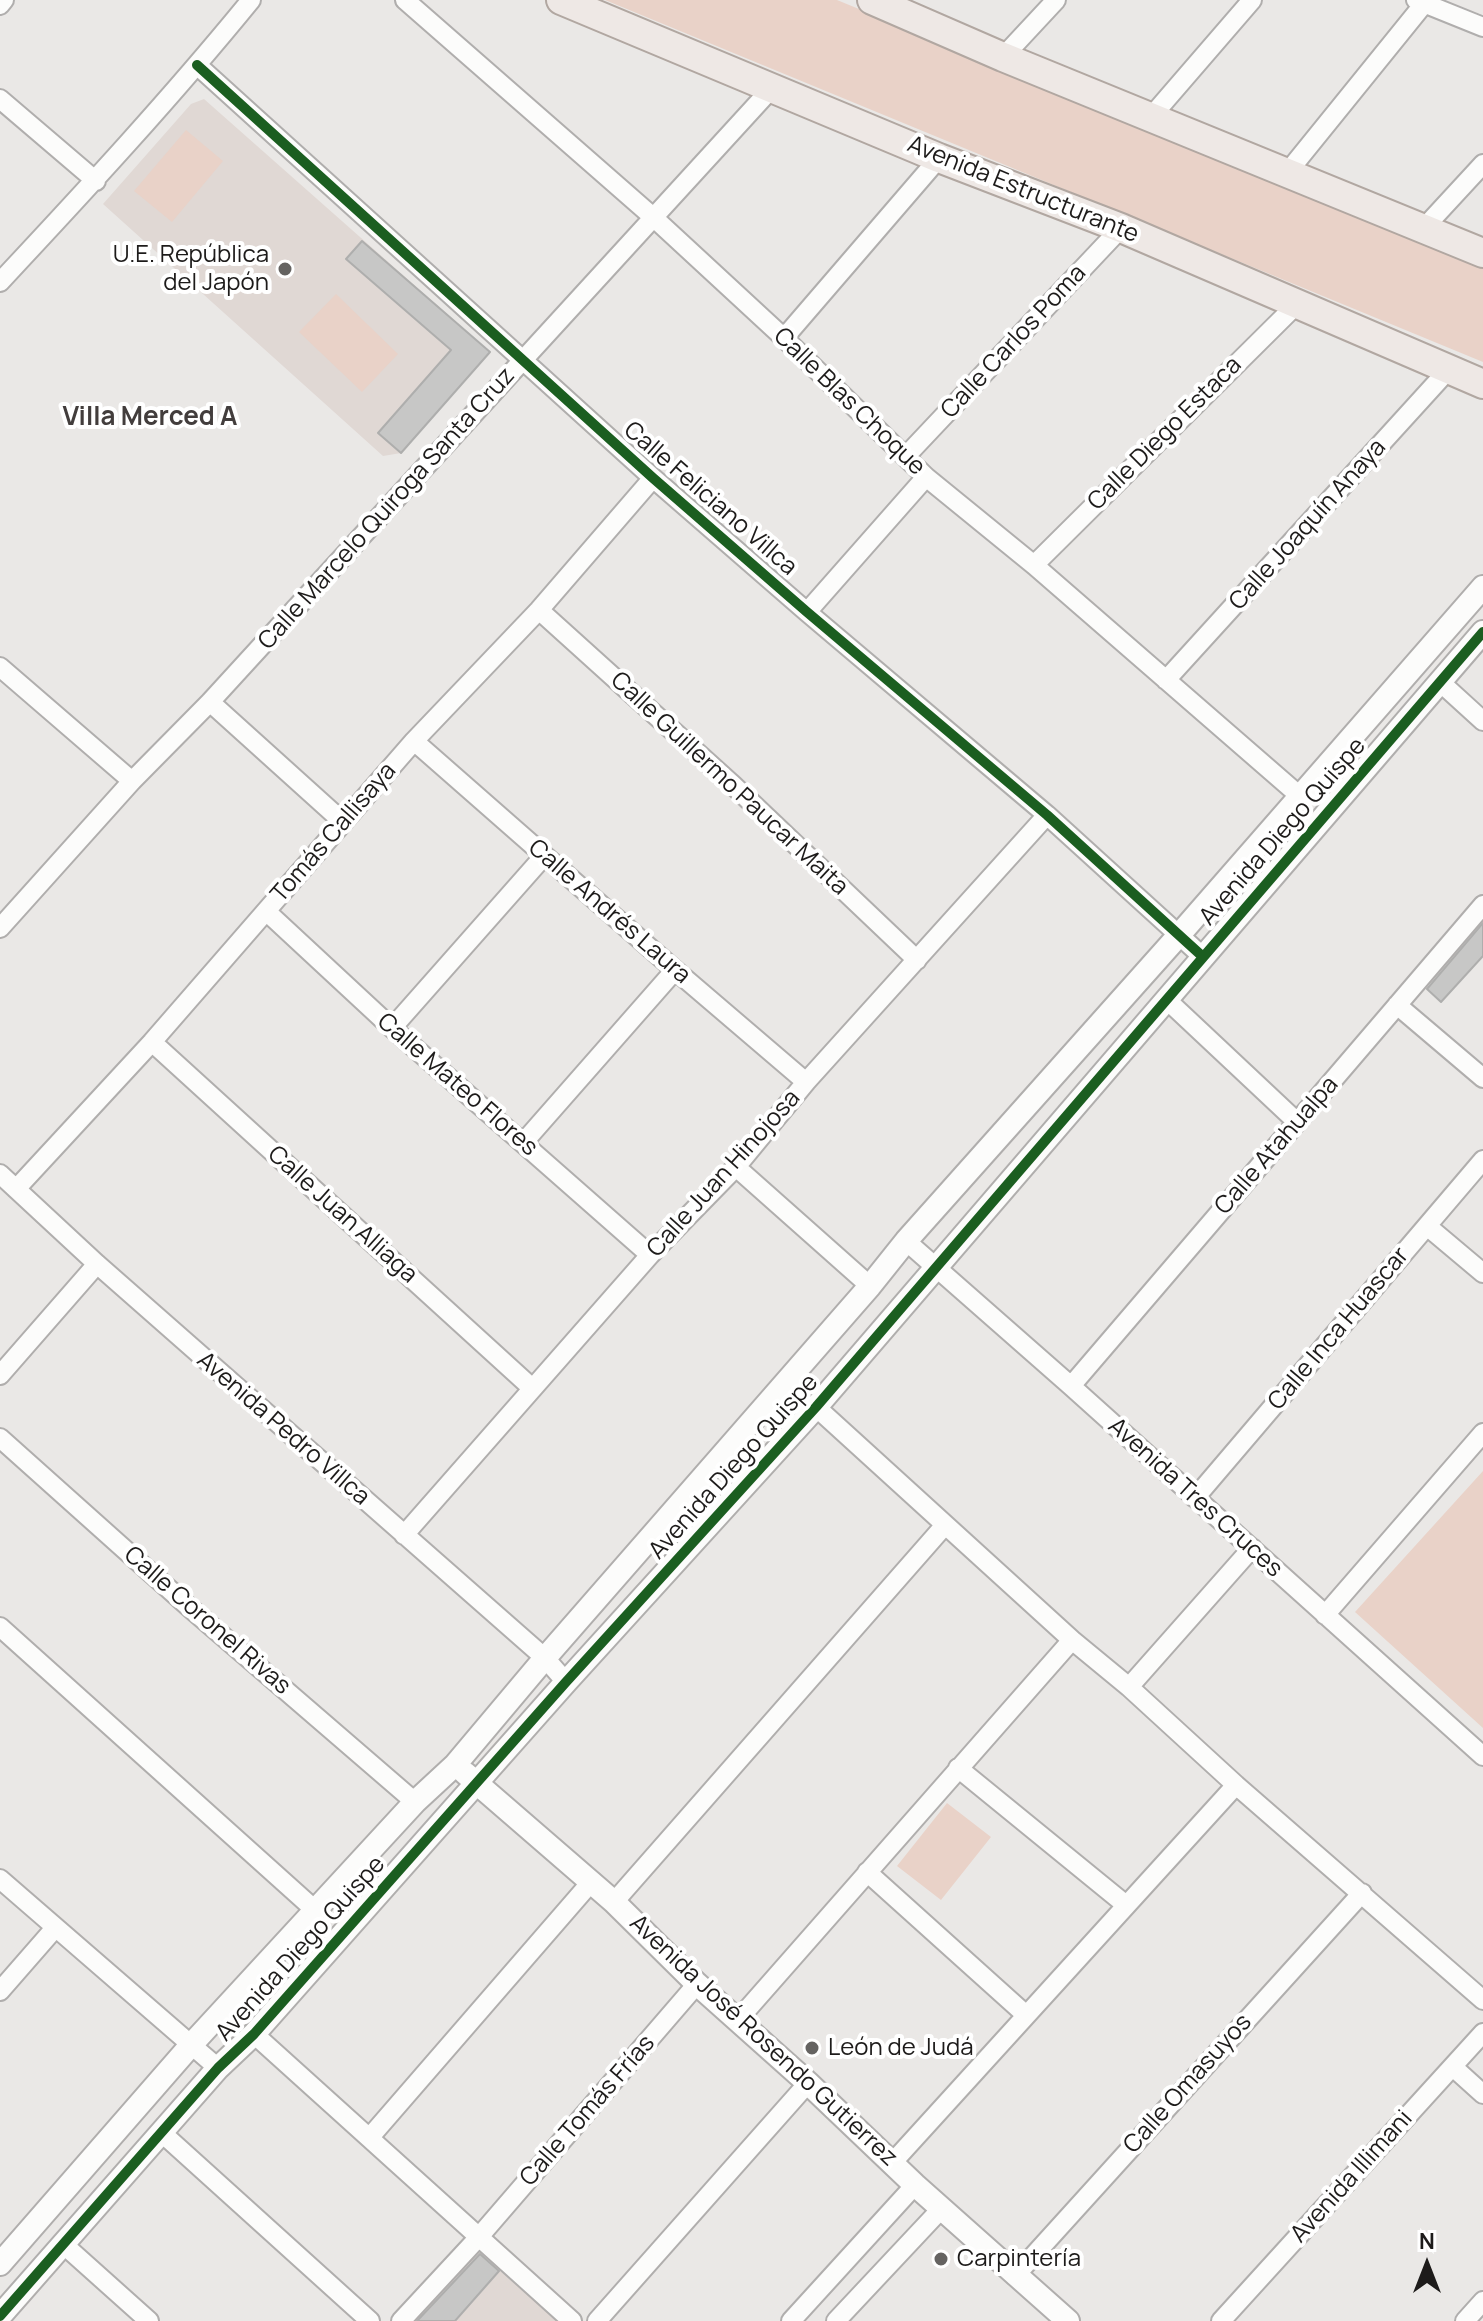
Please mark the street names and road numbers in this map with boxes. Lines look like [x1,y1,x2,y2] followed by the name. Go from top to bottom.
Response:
[903,130,1143,250] street label: Avenida Estructurante
[936,259,1092,425] street label: Calle Carlos Poma
[767,322,931,482] street label: Calle Blas Choque
[1082,351,1248,517] street label: Calle Diego Estaca
[253,362,521,656] street label: Calle Marcelo Quiroga Santa Cruz
[618,416,802,582] street label: Calle Feliciano Villca
[1224,434,1392,616] street label: Calle Joaquín Anaya
[604,666,854,902] street label: Calle Guillermo Paucar Maita
[1194,732,1372,932] street label: Avenida Diego Quispe
[265,757,403,909] street label: Tomás Callisaya
[522,834,696,990] street label: Calle Andrés Laura
[371,1008,543,1162] street label: Calle Mateo Flores
[1209,1071,1345,1221] street label: Calle Atahualpa
[641,1085,807,1263] street label: Calle Juan Hinojosa
[261,1140,423,1290] street label: Calle Juan Alliaga
[1263,1242,1415,1416] street label: Calle Inca Huascar
[191,1346,375,1512] street label: Avenida Pedro Villca
[643,1369,825,1565] street label: Avenida Diego Quispe
[1102,1412,1288,1584] street label: Avenida Tres Cruces
[118,1541,296,1701] street label: Calle Coronel Rivas
[210,1851,392,2047] street label: Avenida Diego Quispe
[623,1909,903,2173] street label: Avenida José Rosendo Gutierrez
[1118,2008,1258,2160] street label: Calle Omasuyos
[515,2030,661,2192] street label: Calle Tomás Frías
[1285,2105,1419,2249] street label: Avenida Illimani

